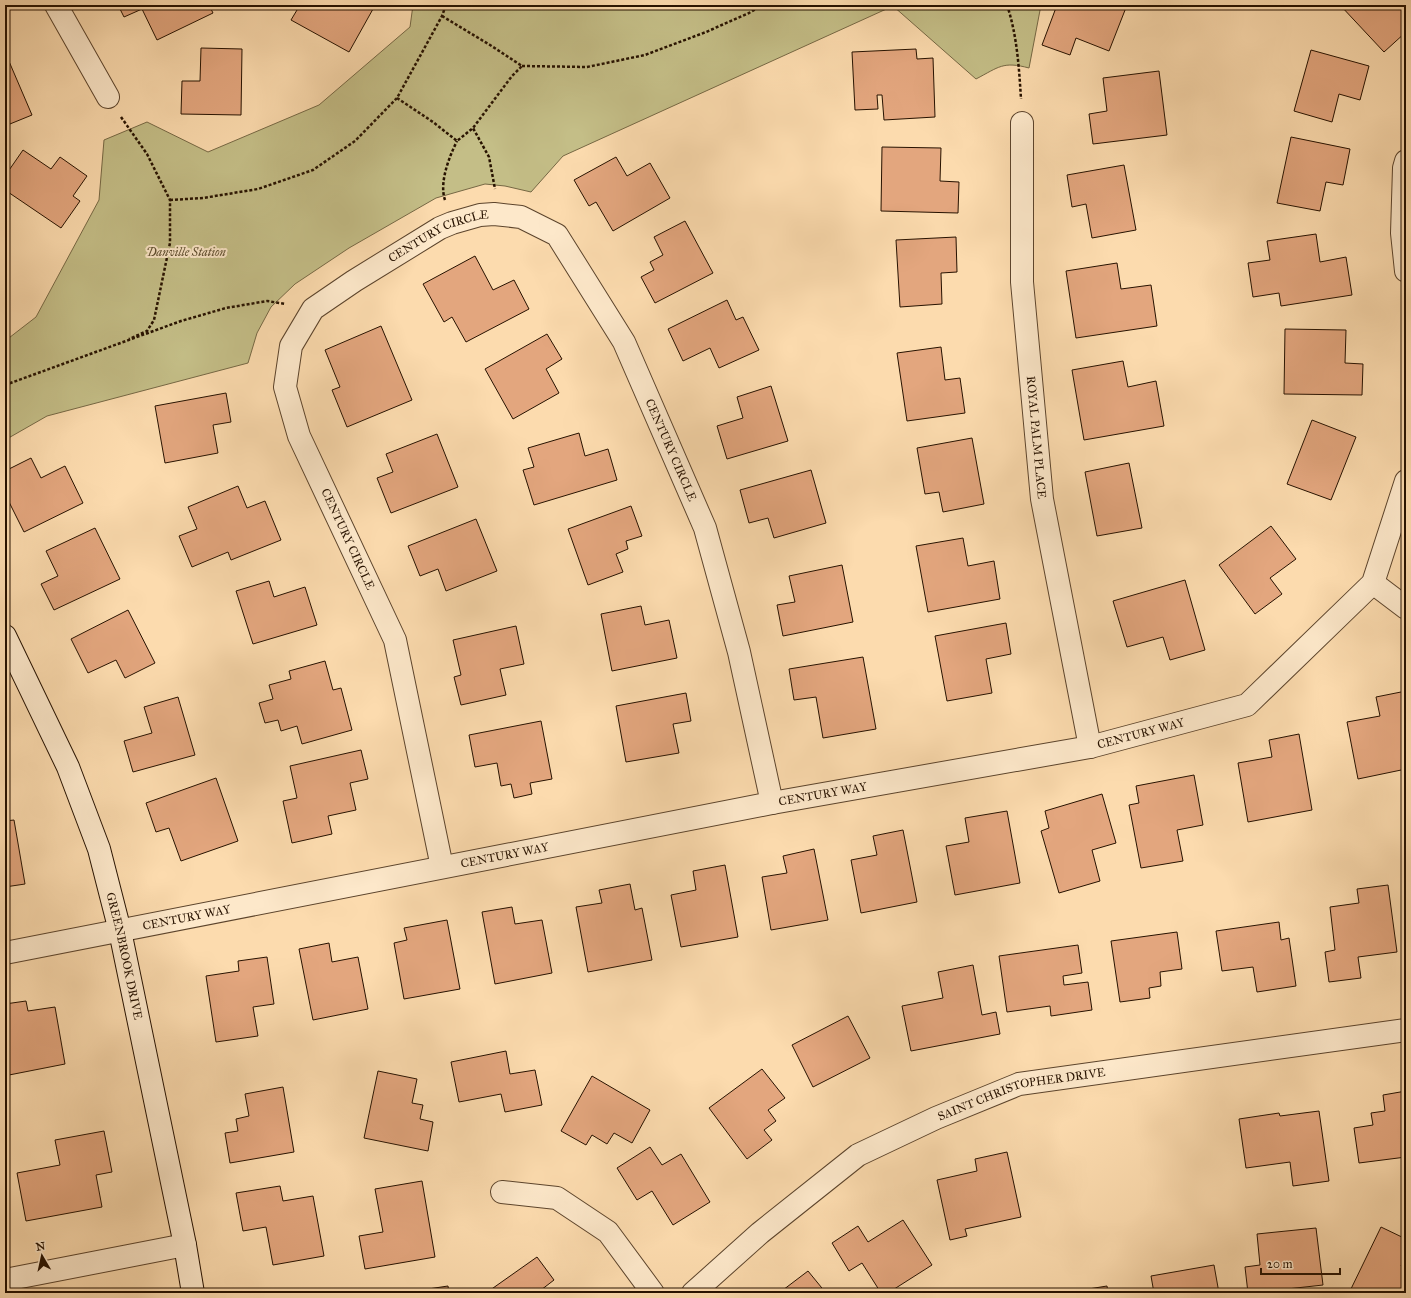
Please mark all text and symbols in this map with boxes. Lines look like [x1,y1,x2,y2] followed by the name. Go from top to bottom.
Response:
[386,207,490,265] street label: CENTURY CIRCLE
[146,245,226,259] park label: Danville Station
[1024,375,1049,500] street label: ROYAL PALM PLACE
[643,397,700,504] street label: CENTURY CIRCLE
[318,486,378,592] street label: CENTURY CIRCLE
[1096,715,1186,752] street label: CENTURY WAY
[777,779,868,809] street label: CENTURY WAY
[459,840,550,871] street label: CENTURY WAY
[103,891,145,1021] street label: GREENBROOK DRIVE
[141,902,232,933] street label: CENTURY WAY
[935,1065,1106,1124] street label: SAINT CHRISTOPHER DRIVE
[22,1236,62,1276] north arrow
[35,1239,47,1254] text: N
[1261,1250,1340,1276] scale bar
[1267,1257,1293,1271] text: 20 m

